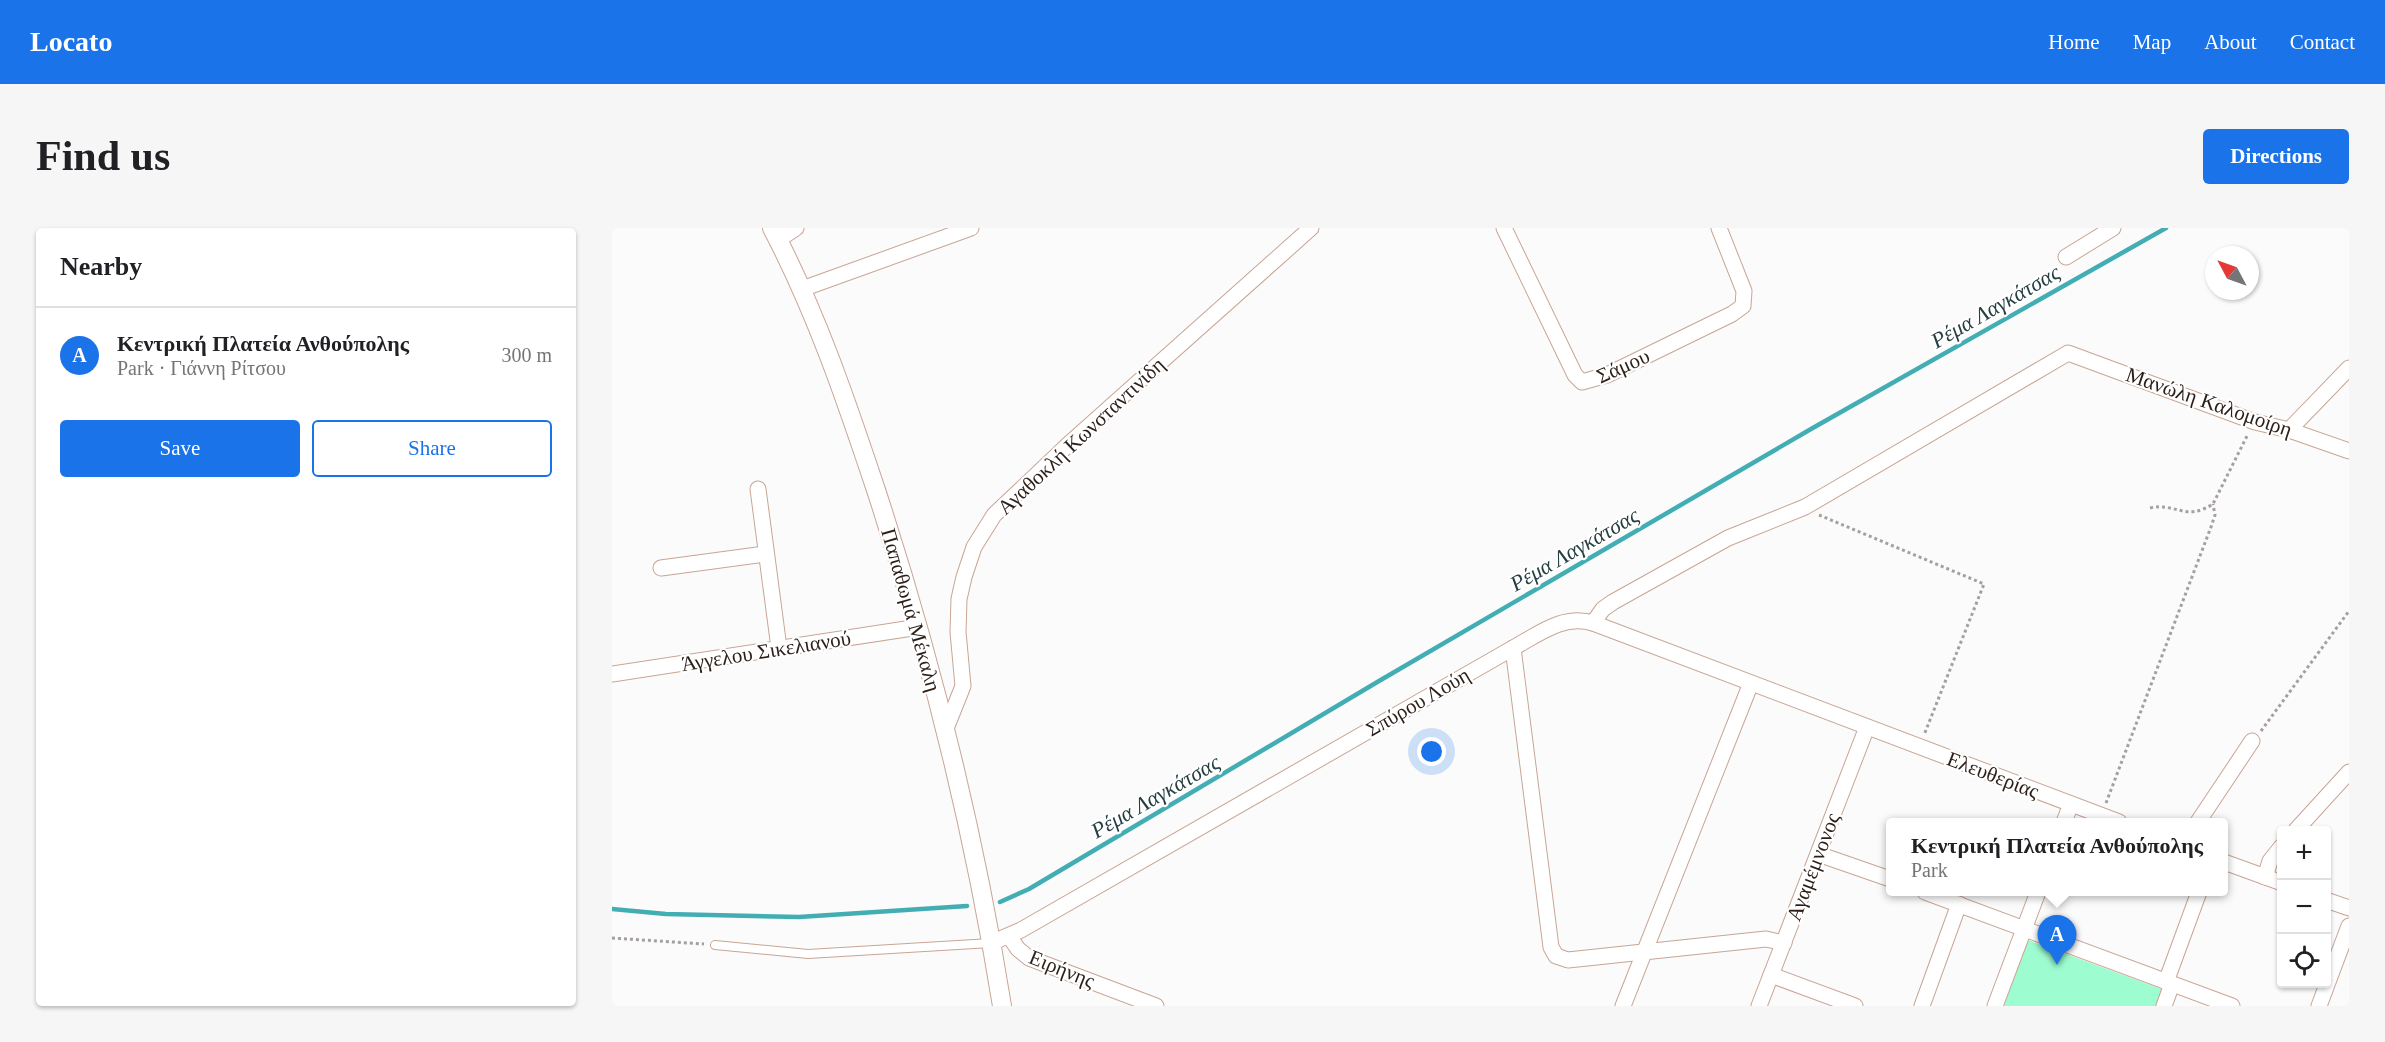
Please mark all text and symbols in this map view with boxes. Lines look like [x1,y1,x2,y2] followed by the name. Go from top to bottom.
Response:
[30,26,112,57] text: Locato
[2048,30,2100,54] text: Home
[2133,30,2171,54] text: Map
[2204,30,2257,54] text: About
[2290,30,2355,54] text: Contact
[2203,129,2349,184] button: Directions
[36,133,170,179] text: Find us
[2205,246,2259,300] north arrow
[60,252,142,281] text: Nearby
[1926,259,2065,354] water label: Ρέμα Λαγκάτσας
[117,331,409,356] text: Κεντρική Πλατεία Ανθούπολης
[72,344,87,366] text: A
[501,344,552,366] text: 300 m
[1593,344,1653,388] street label: Σάμου
[993,352,1169,520] street label: Αγαθοκλή Κωνσταντινίδη
[117,357,286,379] text: Park · Γιάννη Ρίτσου
[2123,362,2295,442] street label: Μανώλη Καλομοίρη
[60,420,300,477] button: Save
[312,420,552,477] button: Share
[1505,502,1644,597] water label: Ρέμα Λαγκάτσας
[876,525,946,695] street label: Παπαθωμά Μέκαλη
[680,626,852,676] street label: Άγγελου Σικελιανού
[1362,663,1474,741] street label: Σπύρου Λούη
[1417,737,1446,766] your location
[1944,746,2043,804] street label: Ελευθερίας
[1086,749,1225,844] water label: Ρέμα Λαγκάτσας
[1781,809,1845,924] street label: Αγαμέμνονoς
[1886,818,2228,896] popup
[2277,826,2331,988] map controls
[2277,826,2331,880] button: +
[1911,833,2203,858] text: Κεντρική Πλατεία Ανθούπολης
[1911,859,1948,881] text: Park
[2277,880,2331,934] button: −
[2038,916,2076,965] pin: A
[2277,934,2331,988] button: locate
[1026,945,1099,993] street label: Ειρήνης

